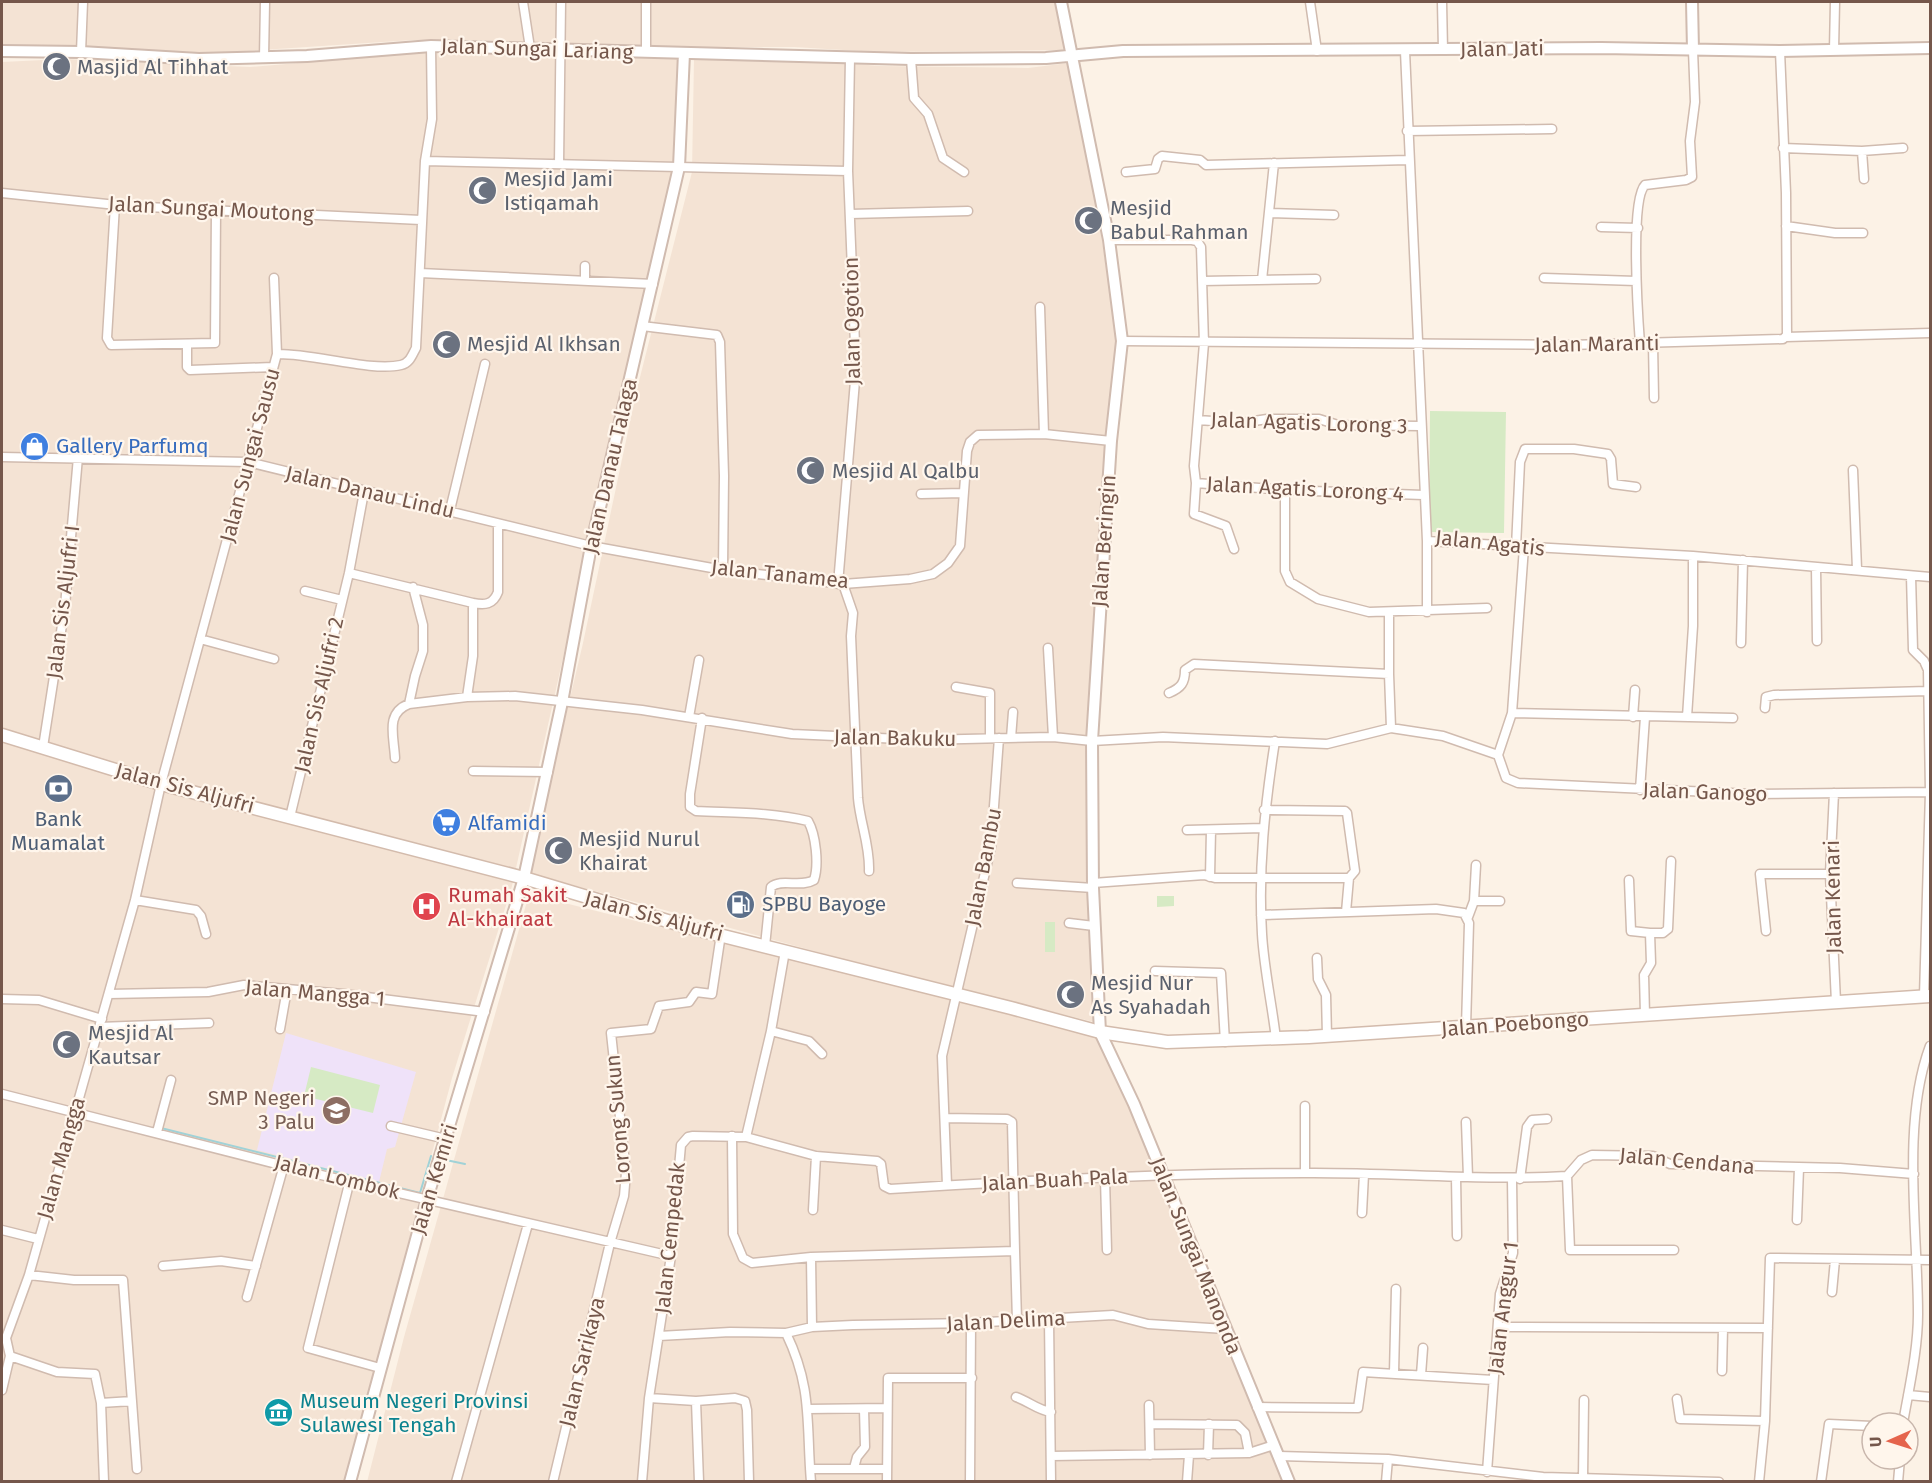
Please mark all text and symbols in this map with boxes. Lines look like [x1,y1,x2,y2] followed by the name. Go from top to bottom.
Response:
[440,33,634,65] street label: Jalan Sungai Lariang
[1460,35,1544,63] street label: Jalan Jati
[40,51,72,83] mosque icon: Masjid Al Tihhat
[77,54,229,80] place label: Masjid Al Tihhat
[504,166,613,216] place label: Mesjid Jami Istiqamah
[467,175,499,207] mosque icon: Mesjid Jami Istiqamah
[107,191,315,227] street label: Jalan Sungai Moutong
[1110,195,1249,245] place label: Mesjid Babul Rahman
[1073,204,1105,236] mosque icon: Mesjid Babul Rahman
[838,257,866,385] street label: Jalan Ogotion
[430,328,462,360] mosque icon: Mesjid Al Ikhsan
[1534,330,1660,358] street label: Jalan Maranti
[467,331,621,357] place label: Mesjid Al Ikhsan
[214,365,286,545] street label: Jalan Sungai Sausu
[577,376,643,556] street label: Jalan Danau Talaga
[1210,407,1408,439] street label: Jalan Agatis Lorong 3
[19,430,51,462] shop icon: Gallery Parfumq
[56,433,209,459] place label: Gallery Parfumq
[795,455,827,487] mosque icon: Mesjid Al Qalbu
[832,458,980,484] place label: Mesjid Al Qalbu
[283,460,457,524] street label: Jalan Danau Lindu
[1206,471,1404,507] street label: Jalan Agatis Lorong 4
[1086,474,1122,608] street label: Jalan Beringin
[41,524,85,680] street label: Jalan Sis Aljufri I
[1434,524,1546,562] street label: Jalan Agatis
[710,554,850,594] street label: Jalan Tanamea
[288,615,350,775] street label: Jalan Sis Aljufri 2
[833,724,957,752] street label: Jalan Bakuku
[113,757,257,819] street label: Jalan Sis Aljufri
[42,772,74,804] bank icon: Bank Muamalat
[1642,777,1768,807] street label: Jalan Ganogo
[11,806,106,856] place label: Bank Muamalat
[959,806,1007,928] street label: Jalan Bambu
[431,807,463,839] supermarket icon: Alfamidi
[468,810,547,836] place label: Alfamidi
[579,826,700,876] place label: Mesjid Nurul Khairat
[542,835,574,867] mosque icon: Mesjid Nurul Khairat
[1819,840,1847,954] street label: Jalan Kenari
[448,882,568,932] place label: Rumah Sakit Al-khairaat
[582,885,726,947] street label: Jalan Sis Aljufri
[725,888,757,920] fuel station icon: SPBU Bayoge
[411,891,443,923] hospital icon: Rumah Sakit Al-khairaat
[762,891,886,917] place label: SPBU Bayoge
[1091,970,1211,1020] place label: Mesjid Nur As Syahadah
[244,974,386,1012] street label: Jalan Mangga 1
[1054,979,1086,1011] mosque icon: Mesjid Nur As Syahadah
[1440,1006,1590,1042] street label: Jalan Poebongo
[88,1020,174,1070] place label: Mesjid Al Kautsar
[51,1029,83,1061] mosque icon: Mesjid Al Kautsar
[599,1053,637,1185] street label: Lorong Sukun
[208,1085,315,1135] place label: SMP Negeri 3 Palu
[31,1094,91,1222] street label: Jalan Mangga
[320,1094,352,1126] school or university icon: SMP Negeri 3 Palu
[405,1120,463,1238] street label: Jalan Kemiri
[1618,1142,1756,1180] street label: Jalan Cendana
[271,1149,403,1205] street label: Jalan Lombok
[1144,1153,1248,1359] street label: Jalan Sungai Manonda
[649,1161,691,1315] street label: Jalan Cempedak
[981,1163,1129,1197] street label: Jalan Buah Pala
[1482,1240,1524,1376] street label: Jalan Anggur 1
[553,1294,611,1430] street label: Jalan Sarikaya
[946,1305,1066,1337] street label: Jalan Delima
[300,1388,529,1438] place label: Museum Negeri Provinsi Sulawesi Tengah
[263,1397,295,1429] museum icon: Museum Negeri Provinsi Sulawesi Tengah
[1860,1411,1920,1471] north arrow
[1866,1436,1885,1447] text: U

